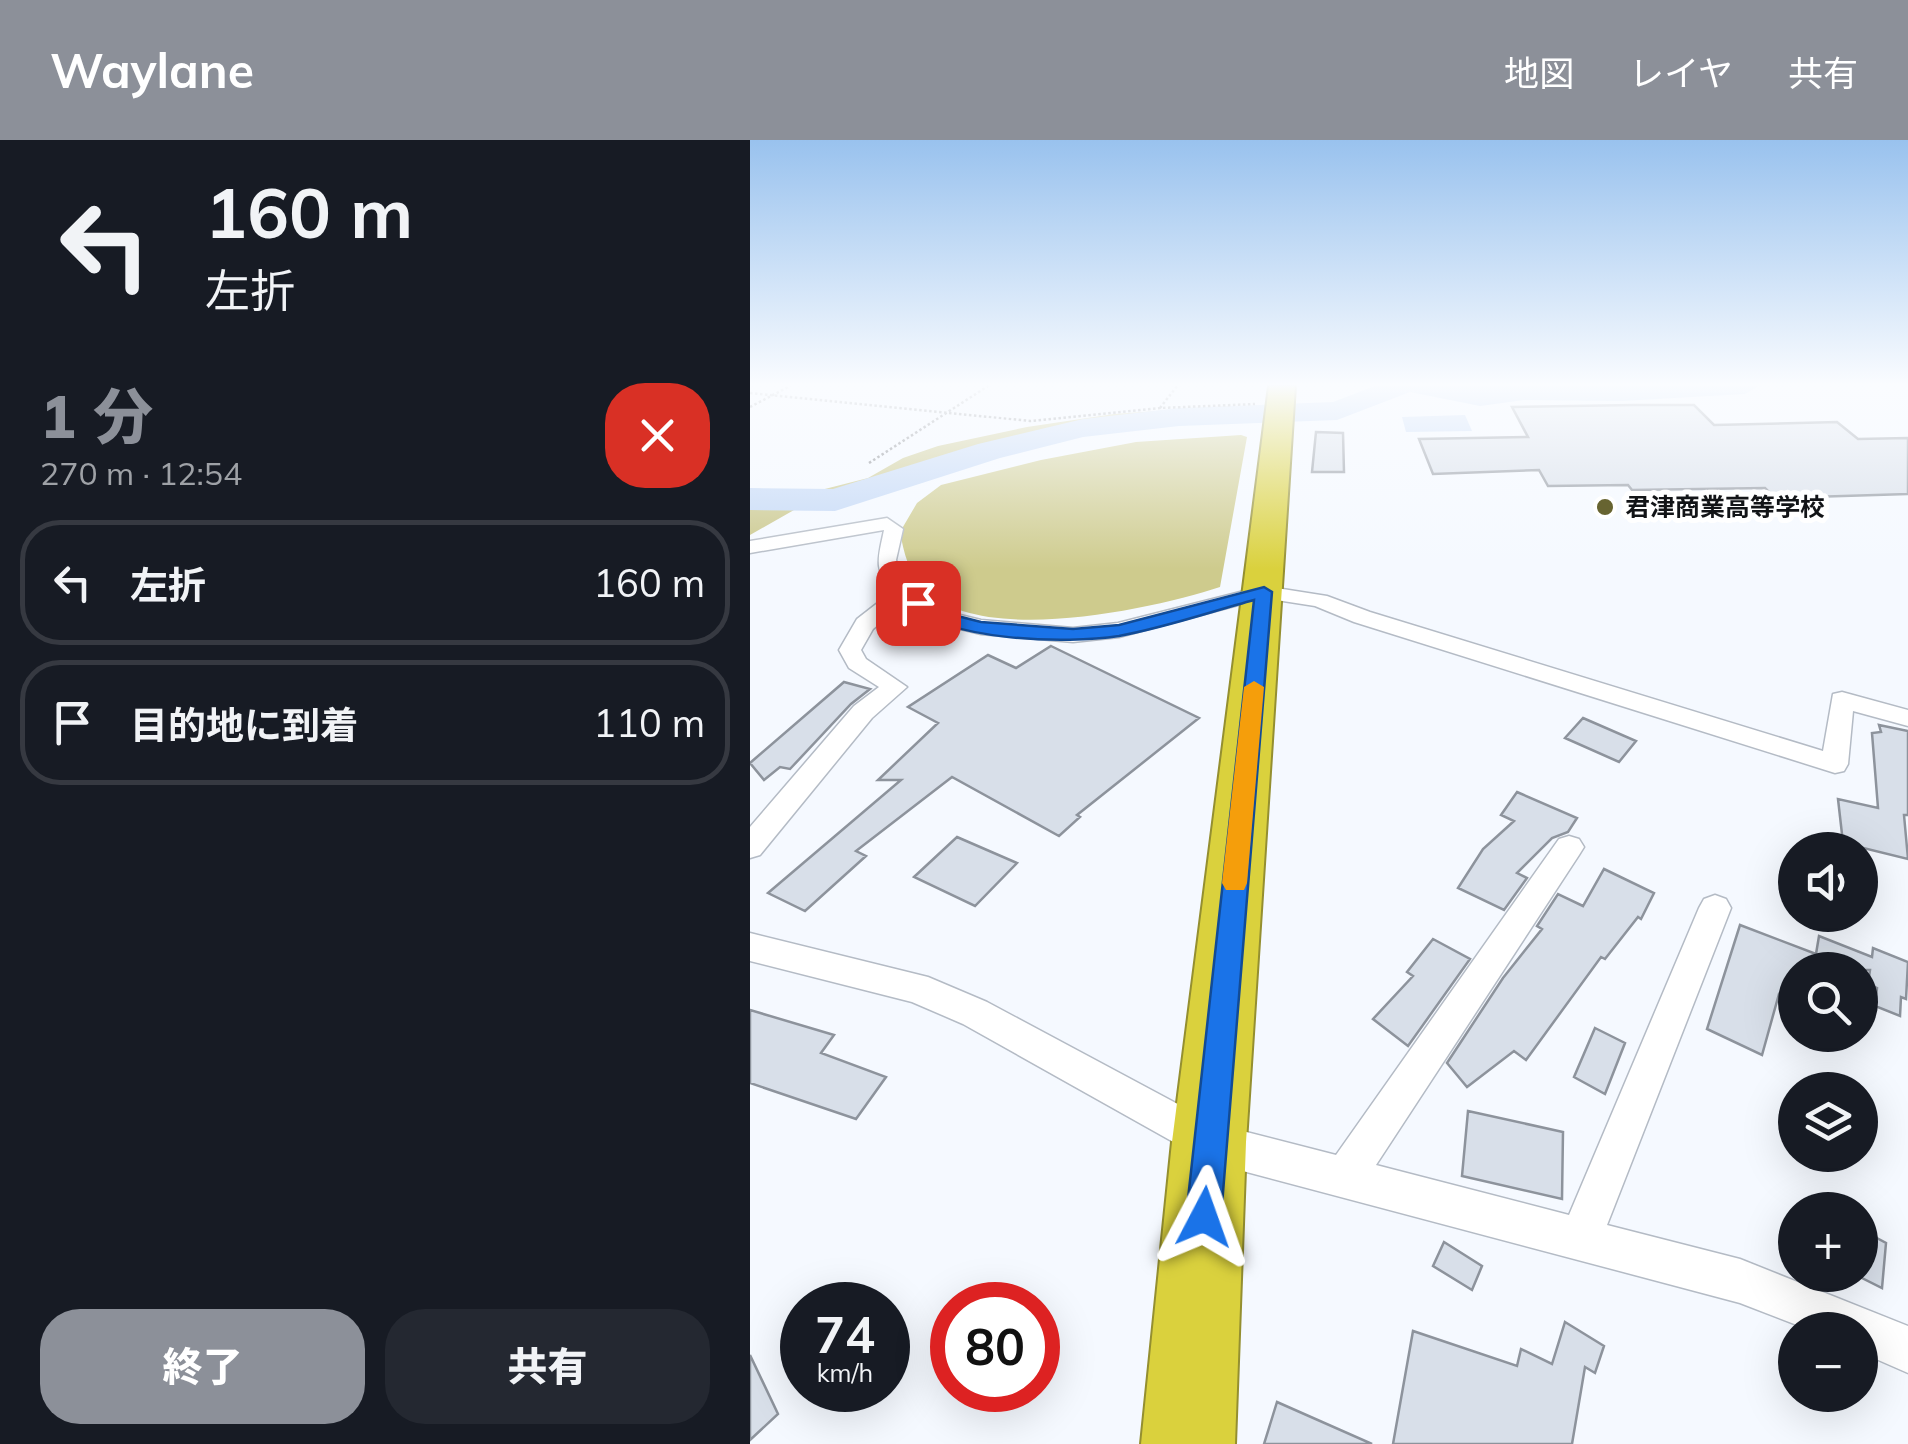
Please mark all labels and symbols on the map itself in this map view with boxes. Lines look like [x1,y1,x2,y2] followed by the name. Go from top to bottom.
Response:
[1625,491,1825,522] place label: 君津商業高等学校
[1594,496,1616,518] marker: 君津商業高等学校
[876,561,961,646] pin
[1152,1165,1256,1269] position arrow
[930,1282,1060,1412] speed limit sign: 80

